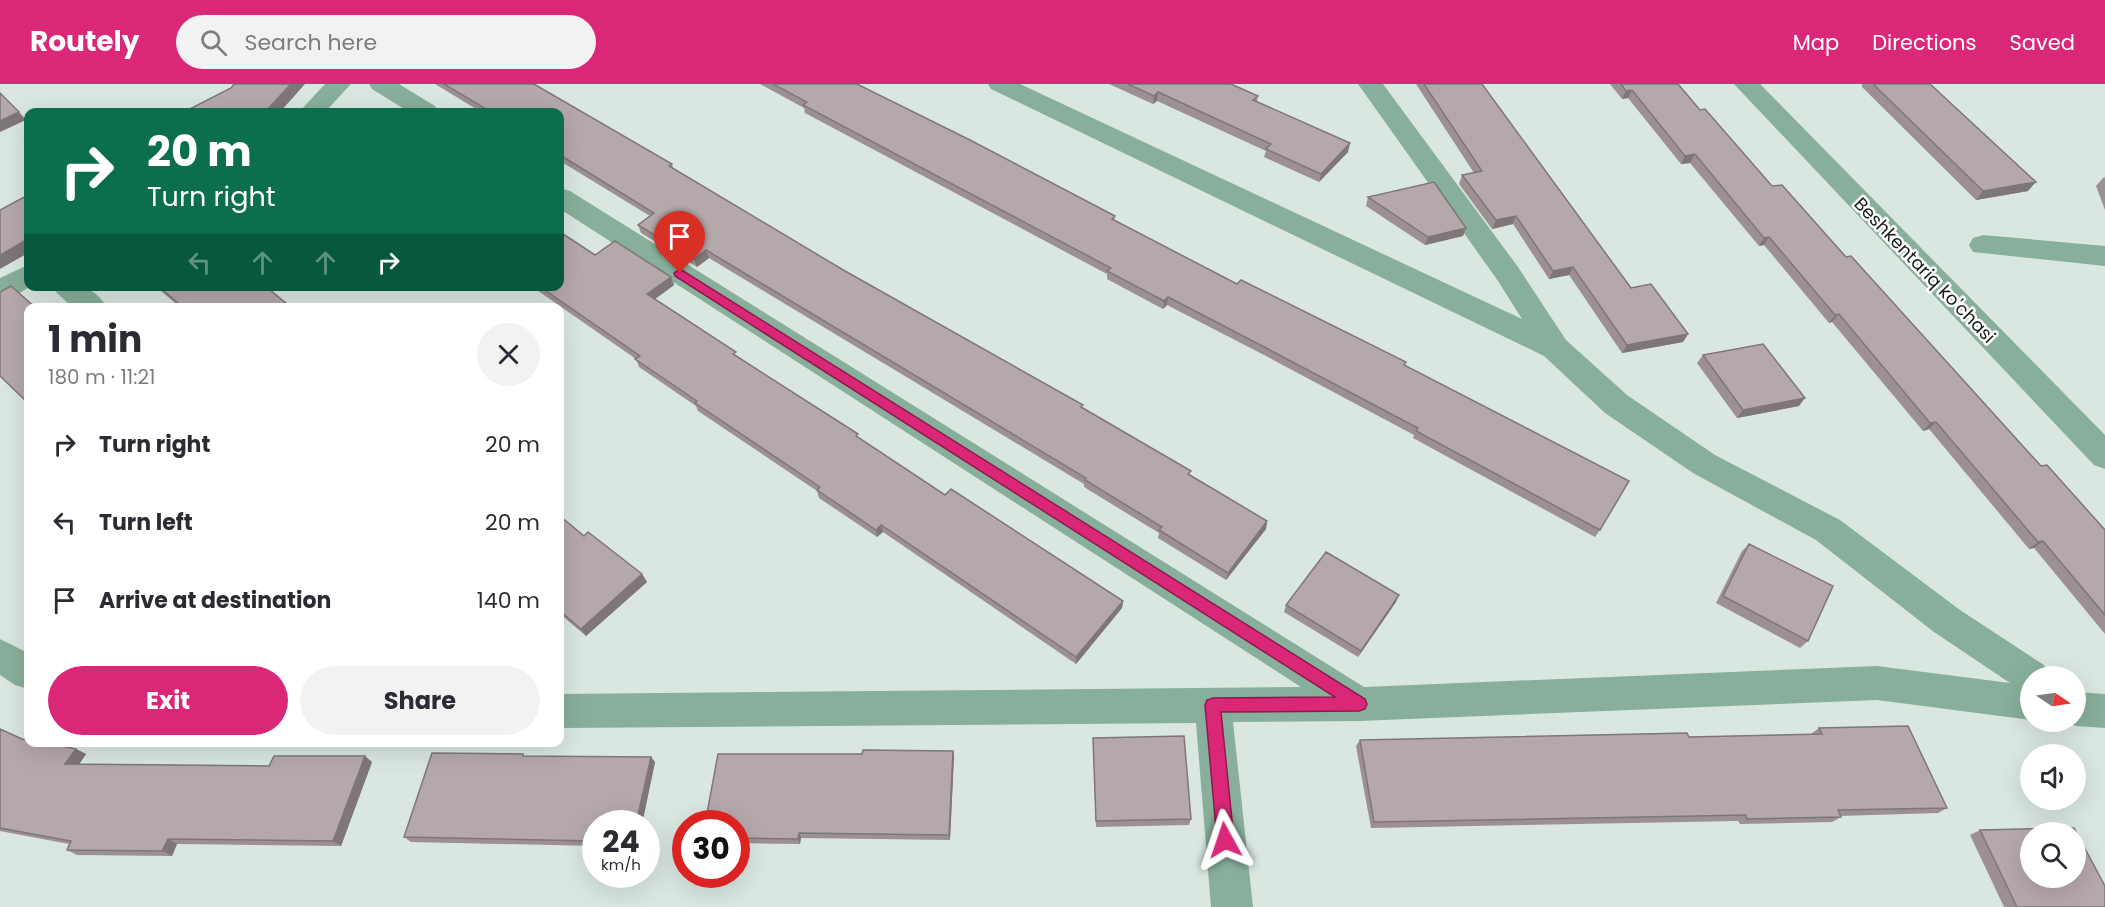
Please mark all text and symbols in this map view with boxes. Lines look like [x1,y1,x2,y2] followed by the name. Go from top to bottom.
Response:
[176,15,596,69] search box
[30,22,140,61] text: Routely
[197,26,230,59] icon: search
[245,27,377,58] text: Search here
[1793,28,1839,57] text: Map
[1872,28,1976,57] text: Directions
[2009,28,2075,57] text: Saved
[147,122,252,181] text: 20 m
[48,132,126,210] icon: right
[147,178,276,215] text: Turn right
[1849,192,2001,348] street label: Beshkentariq ko'chasi
[654,211,705,273] pin
[663,220,696,253] icon: arrive
[183,246,216,279] icon: left
[246,246,279,279] icon: ahead
[309,246,342,279] icon: ahead
[372,246,405,279] icon: right
[48,314,142,365] text: 1 min
[477,323,540,386] button: close
[48,363,155,391] text: 180 m · 11:21
[48,428,81,461] icon: right
[99,429,210,460] text: Turn right
[485,429,540,460] text: 20 m
[48,506,81,539] icon: left
[99,507,193,538] text: Turn left
[485,507,540,538] text: 20 m
[48,584,81,617] icon: arrive
[99,585,331,616] text: Arrive at destination
[477,585,540,616] text: 140 m
[48,666,288,735] button: Exit
[300,666,540,735] button: Share
[2020,666,2086,732] north arrow
[2020,666,2086,888] map controls
[2020,744,2086,810] button: sound
[1193,808,1257,872] position arrow
[672,810,750,888] speed limit sign: 30
[602,820,640,863] text: 24
[2020,822,2086,888] button: search
[601,854,641,875] text: km/h

